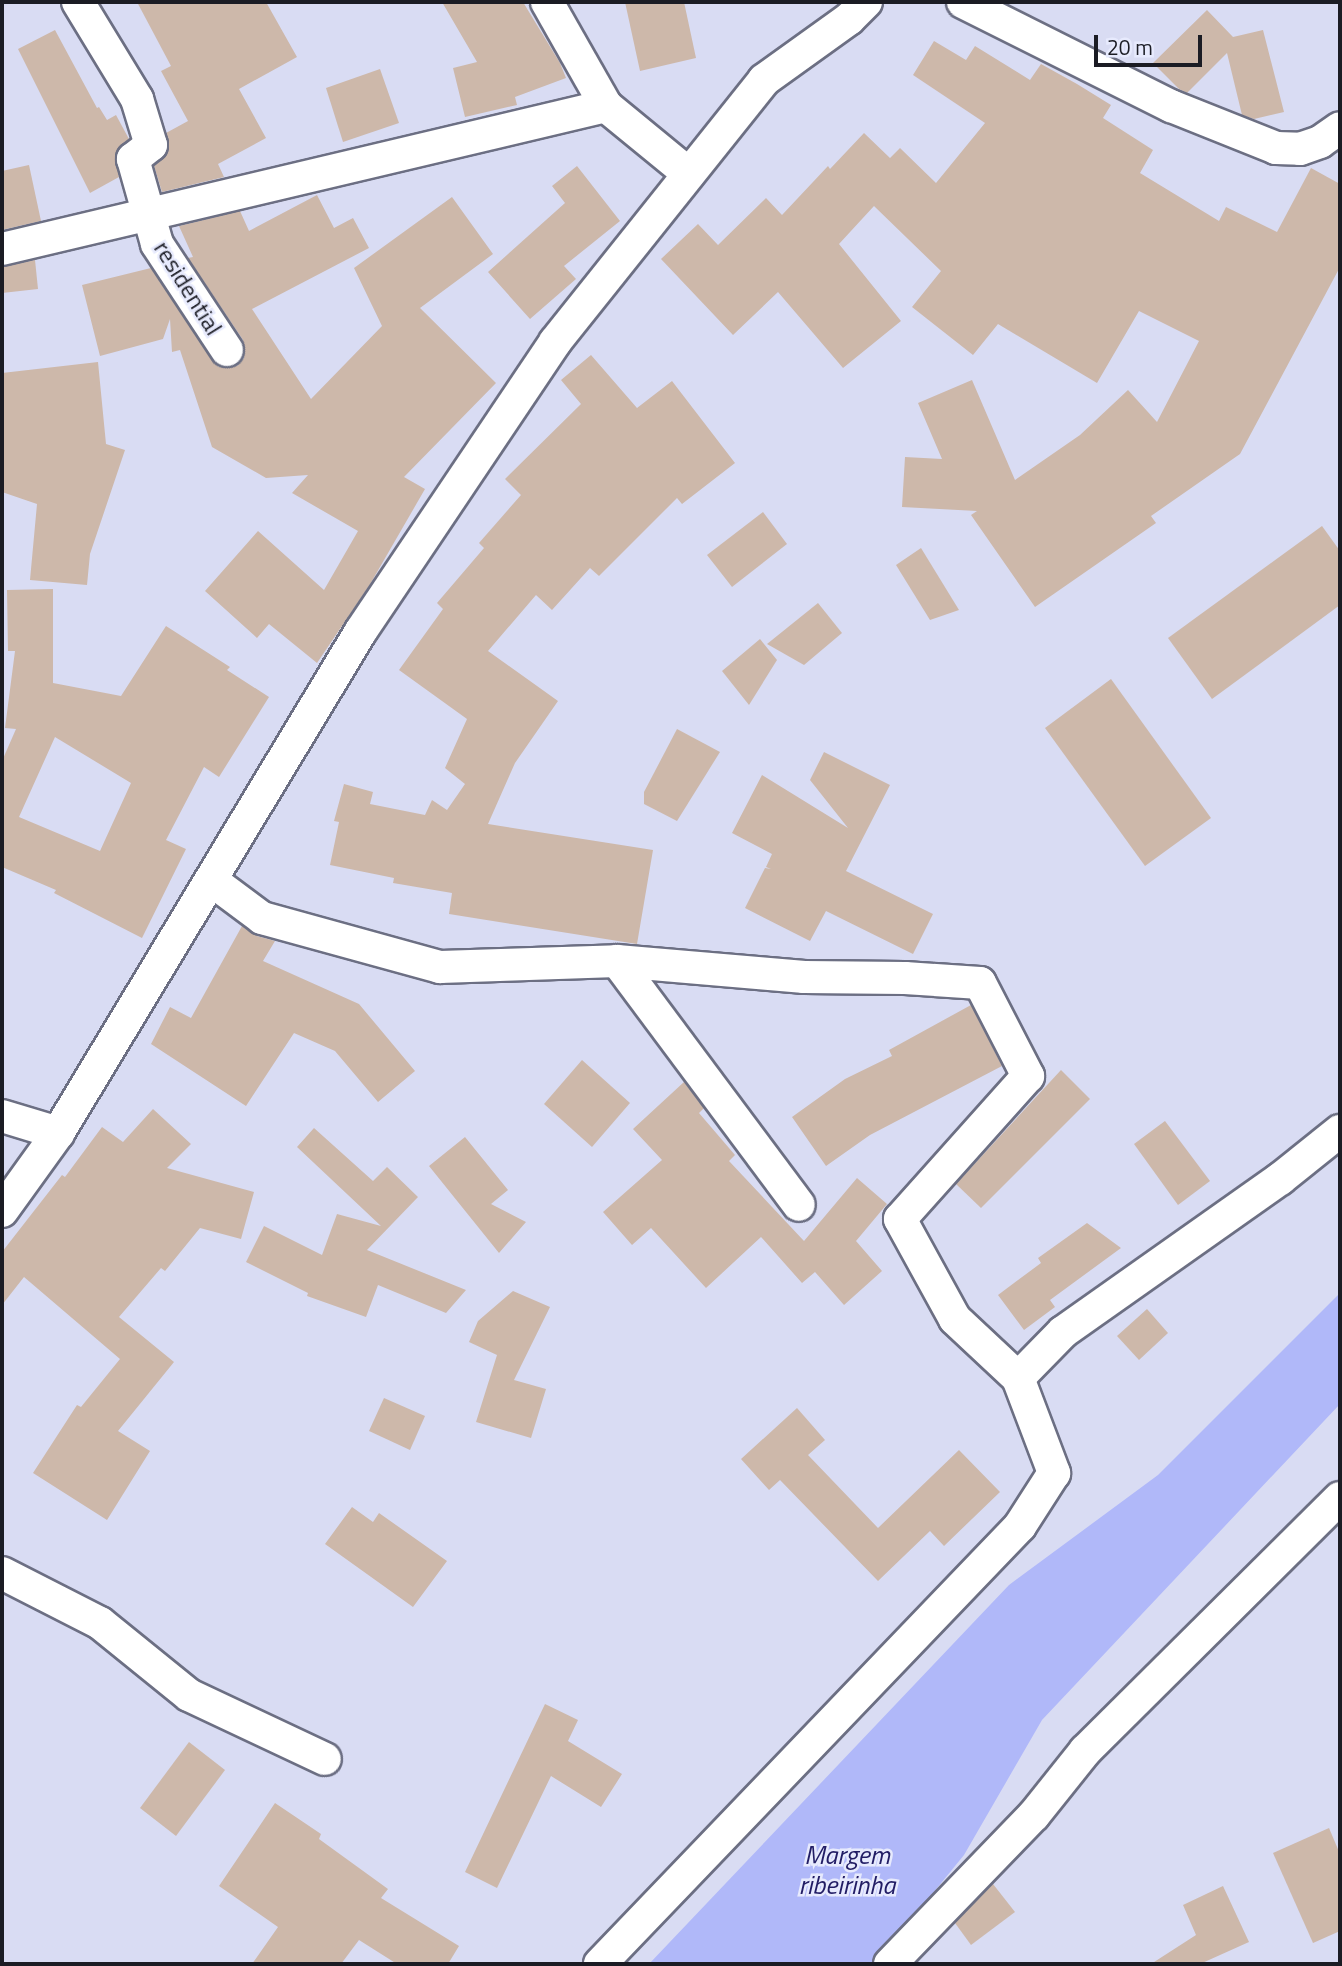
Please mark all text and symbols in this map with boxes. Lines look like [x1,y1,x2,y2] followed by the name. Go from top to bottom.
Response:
[1097,21,1206,65] scale bar
[1107,31,1153,63] text: 20 m
[148,236,228,340] street label: residential
[799,1839,895,1900] water label: Margem ribeirinha

